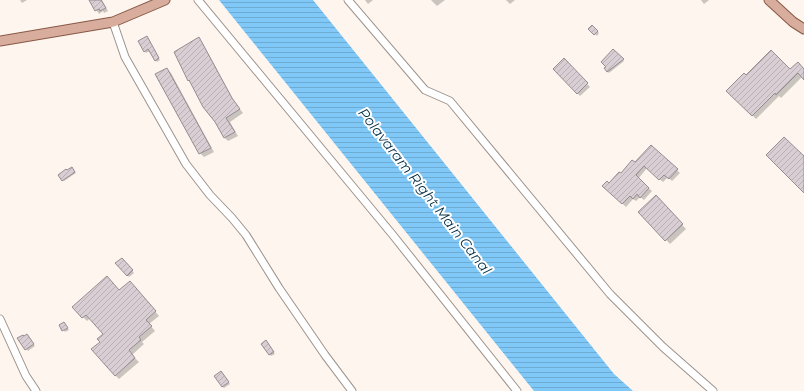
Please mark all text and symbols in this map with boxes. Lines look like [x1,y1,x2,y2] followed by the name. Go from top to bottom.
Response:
[354,104,496,278] water label: Polavaram Right Main Canal

